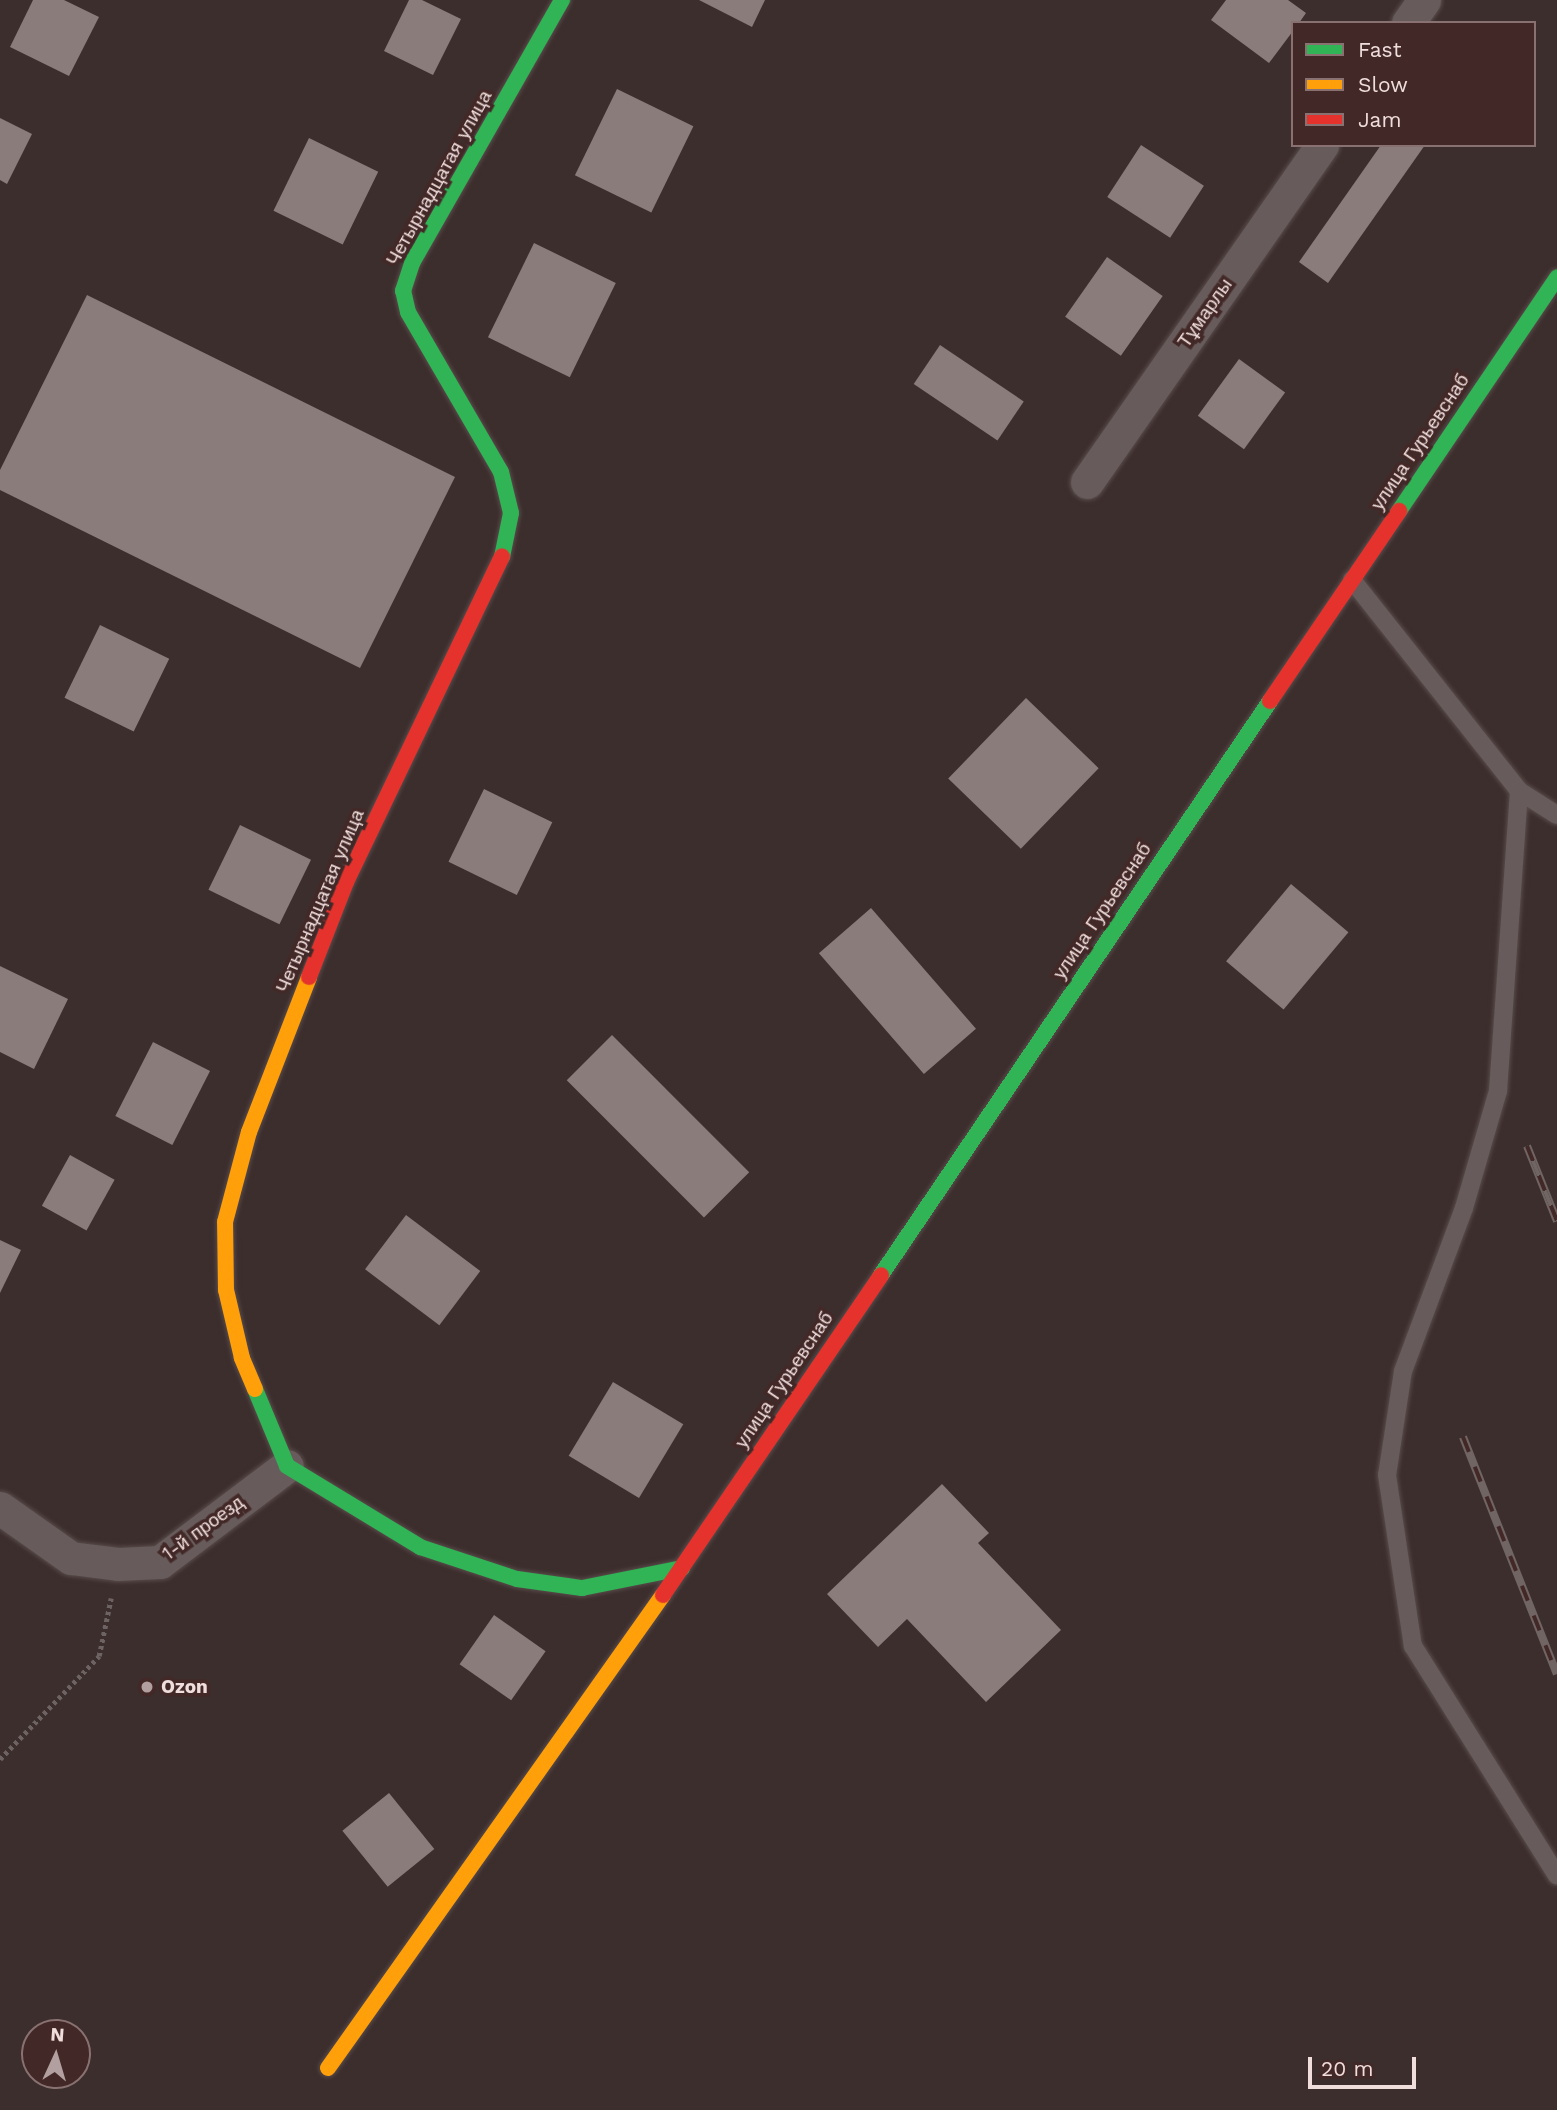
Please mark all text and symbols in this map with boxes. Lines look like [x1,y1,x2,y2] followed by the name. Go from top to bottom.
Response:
[1291,21,1536,147] legend
[1358,37,1402,62] text: Fast
[1358,72,1408,97] text: Slow
[381,86,497,270] street label: Четырнадцатая улица
[1358,107,1401,132] text: Jam
[1173,274,1237,352] street label: Тұмарлы
[1366,370,1474,514] street label: улица Гурьевснаб
[271,806,369,996] street label: Четырнадцатая улица
[1048,839,1156,983] street label: улица Гурьевснаб
[730,1308,838,1452] street label: улица Гурьевснаб
[158,1491,248,1565] street label: 1-й проезд
[161,1676,208,1698] place label: Ozon
[139,1679,155,1695] marker: Ozon
[21,2019,91,2089] north arrow
[50,2023,65,2047] text: N
[1312,2044,1420,2088] scale bar
[1321,2056,1373,2081] text: 20 m

